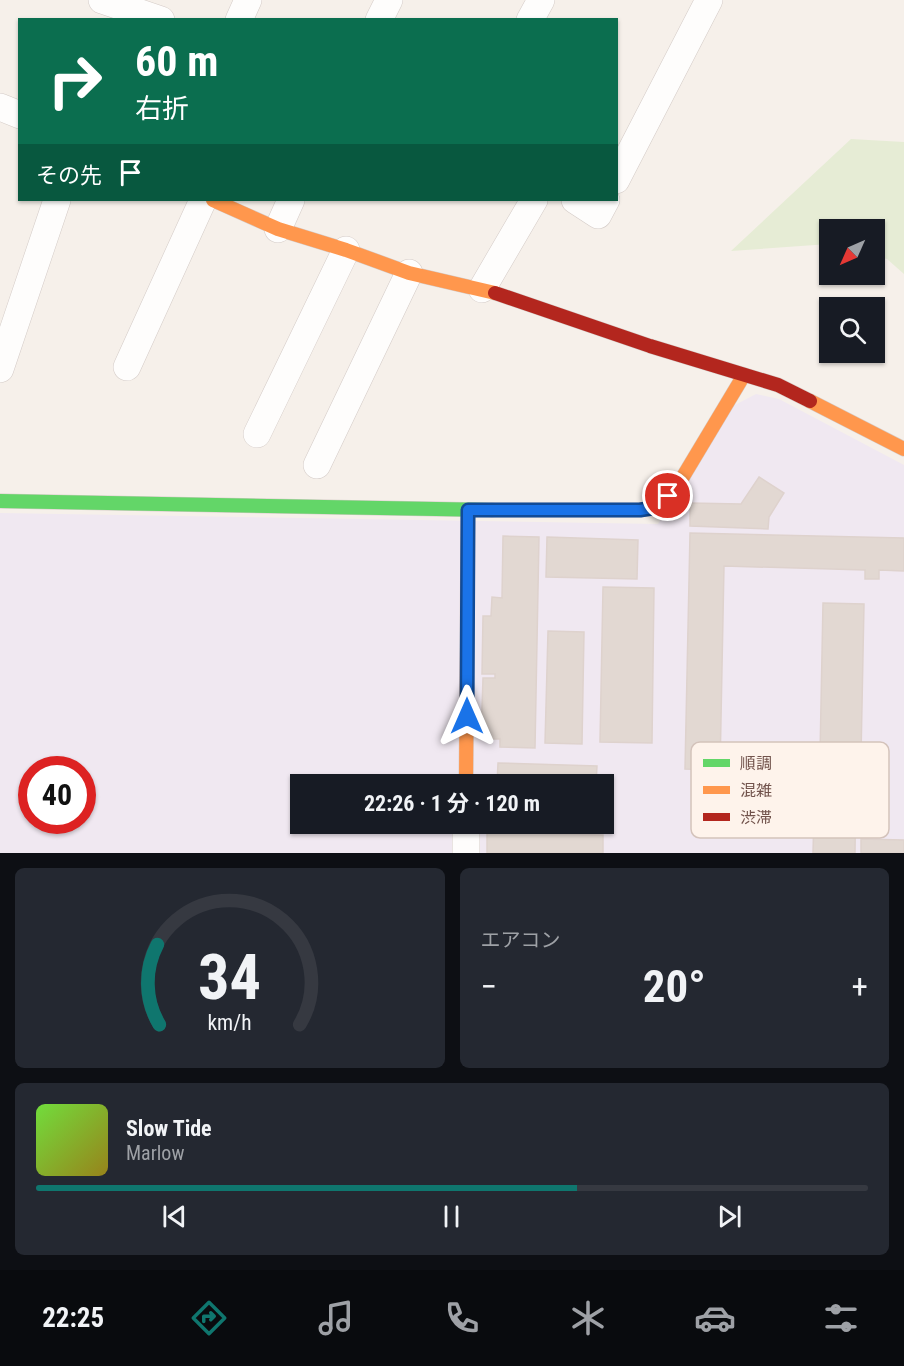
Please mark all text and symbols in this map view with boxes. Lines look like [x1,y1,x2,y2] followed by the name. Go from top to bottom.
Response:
[135,37,218,86] text: 60 m
[36,42,114,120] icon: right
[135,93,189,125] text: 右折
[114,156,147,189] icon: arrive
[36,163,102,188] text: その先
[819,219,885,285] north arrow
[819,219,885,363] map controls
[819,297,885,363] button: search
[642,470,693,521] pin
[651,479,684,512] icon: arrive
[435,684,499,748] position arrow
[691,742,889,838] legend
[740,754,772,773] text: 順調
[18,756,96,834] speed limit sign: 40
[740,781,772,800] text: 混雑
[364,791,540,816] text: 22:26 · 1 分 · 120 m
[740,808,772,827] text: 渋滞
[481,928,561,952] text: エアコン
[198,941,261,1014] text: 34
[643,960,706,1013] text: 20°
[481,967,497,1006] text: −
[852,967,868,1006] text: +
[208,1010,252,1035] text: km/h
[126,1116,212,1141] text: Slow Tide
[126,1141,184,1165] text: Marlow
[158,1200,191,1233] icon: previous
[435,1200,468,1233] icon: pause
[713,1200,746,1233] icon: next
[188,1297,230,1339] icon: directions
[315,1297,357,1339] icon: music
[441,1297,483,1339] icon: phone
[567,1297,609,1339] icon: climate
[694,1297,736,1339] icon: car
[820,1297,862,1339] icon: filters
[42,1302,104,1334] text: 22:25

